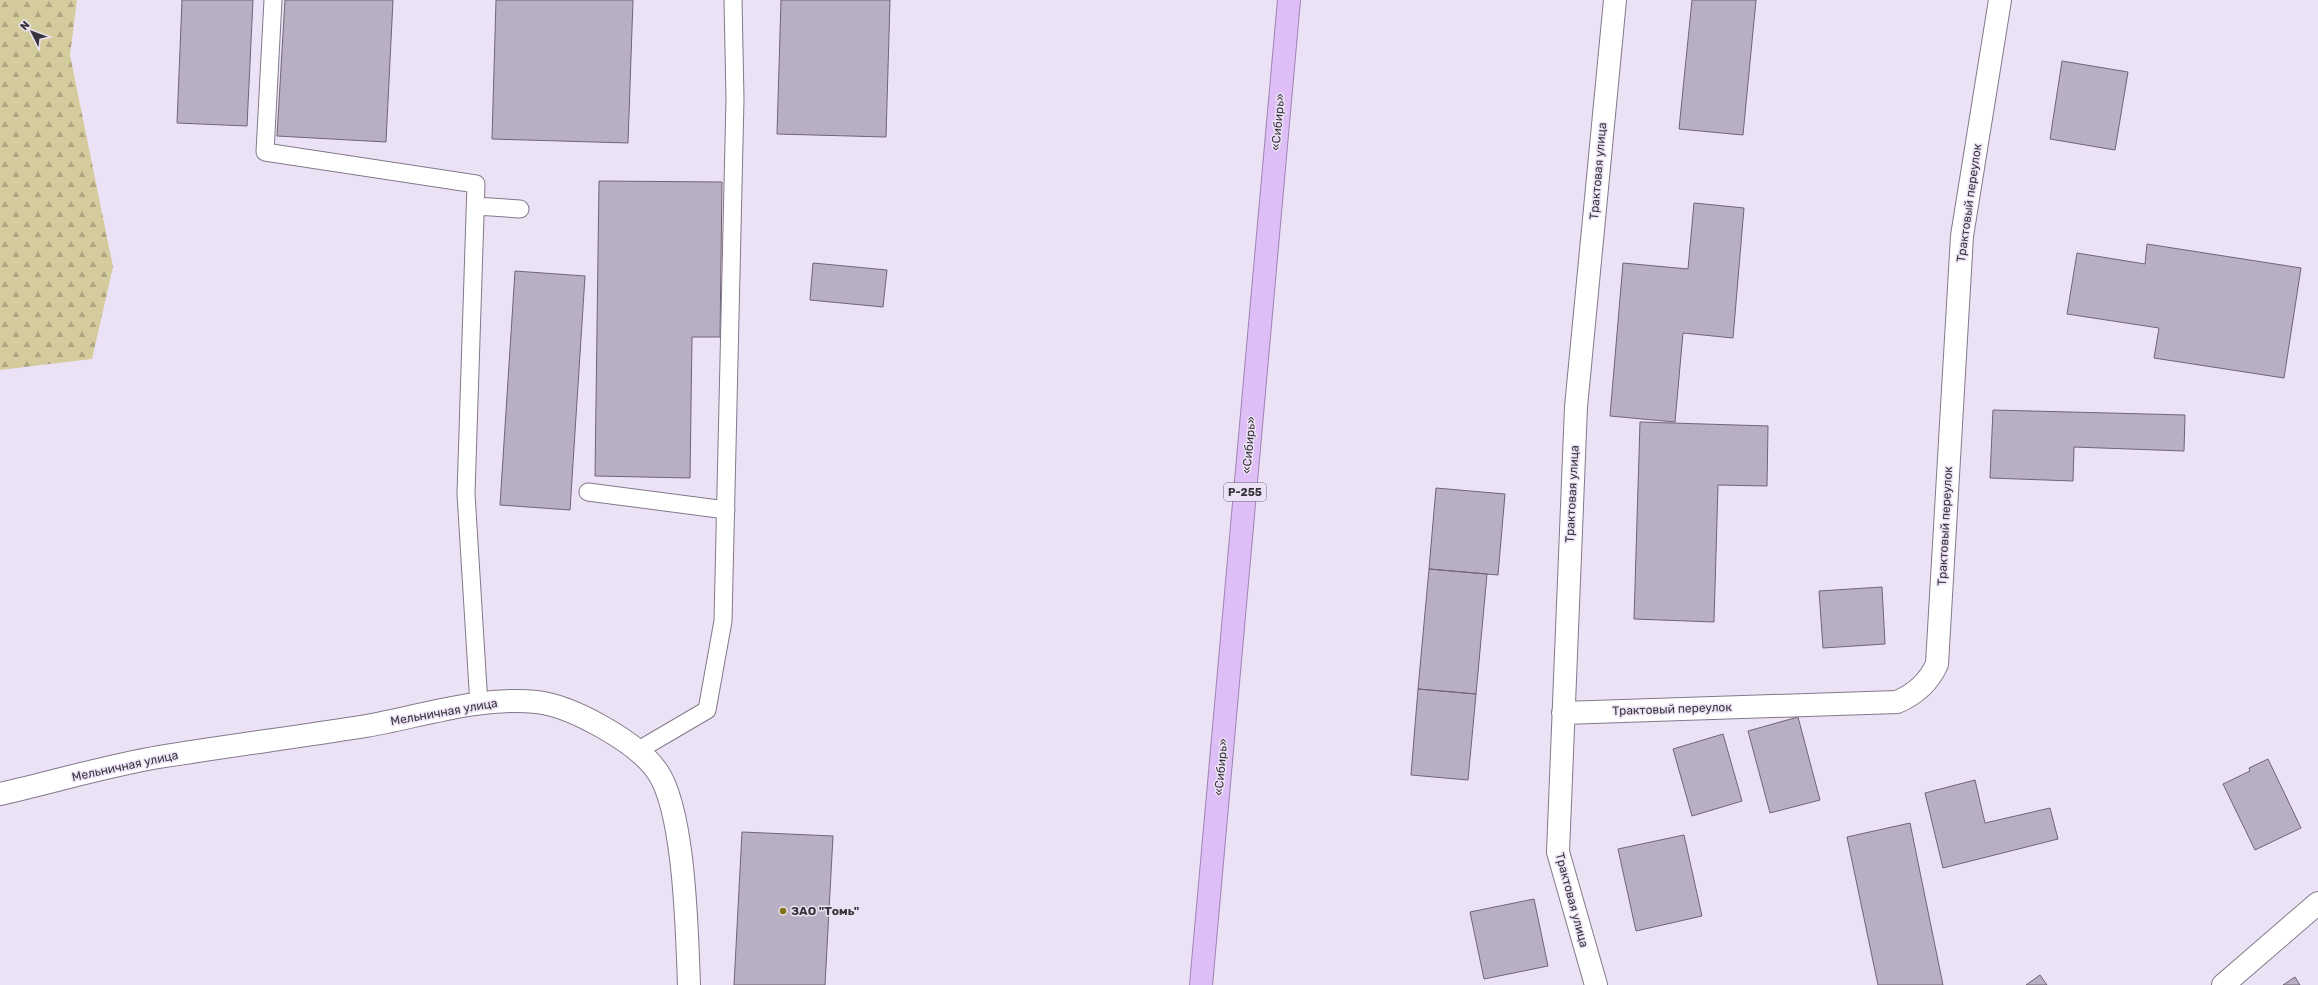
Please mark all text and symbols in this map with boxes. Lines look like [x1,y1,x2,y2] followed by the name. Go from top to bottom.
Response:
[12,12,52,52] north arrow
[17,18,32,33] text: N
[1269,93,1287,151] street label: «Сибирь»
[1587,122,1609,220] street label: Трактовая улица
[1954,142,1984,263] street label: Трактовый переулок
[1240,416,1258,474] street label: «Сибирь»
[1562,445,1582,543] street label: Трактовая улица
[1935,465,1955,586] street label: Трактовый переулок
[1224,483,1266,501] road number: Р-255
[389,696,499,728] street label: Мельничная улица
[1612,700,1733,718] street label: Трактовый переулок
[1212,738,1230,796] street label: «Сибирь»
[71,748,179,784] street label: Мельничная улица
[1553,851,1591,949] street label: Трактовая улица
[791,904,859,918] place label: ЗАО "Томь"
[778,906,788,916] marker: ЗАО "Томь"

